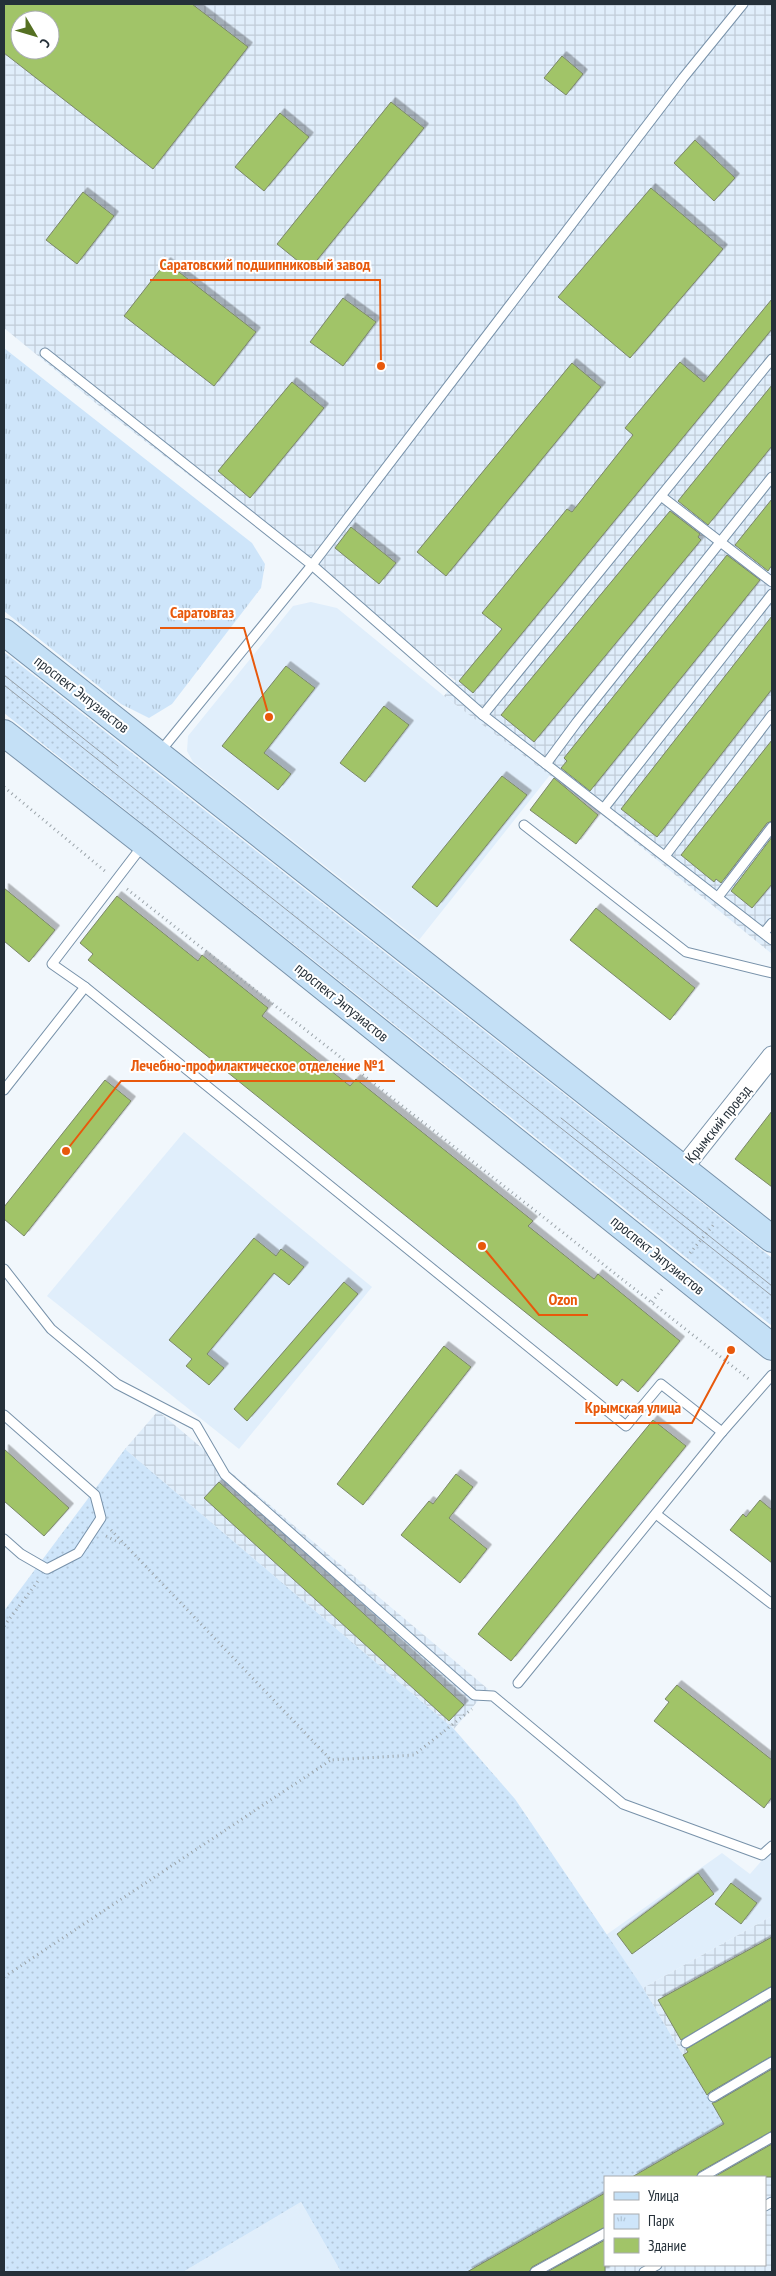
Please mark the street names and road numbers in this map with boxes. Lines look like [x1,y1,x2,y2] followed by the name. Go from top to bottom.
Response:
[31,651,133,737] street label: проспект Энтузиастов
[291,958,393,1046] street label: проспект Энтузиастов
[681,1081,755,1167] street label: Крымский проезд
[607,1211,709,1299] street label: проспект Энтузиастов

